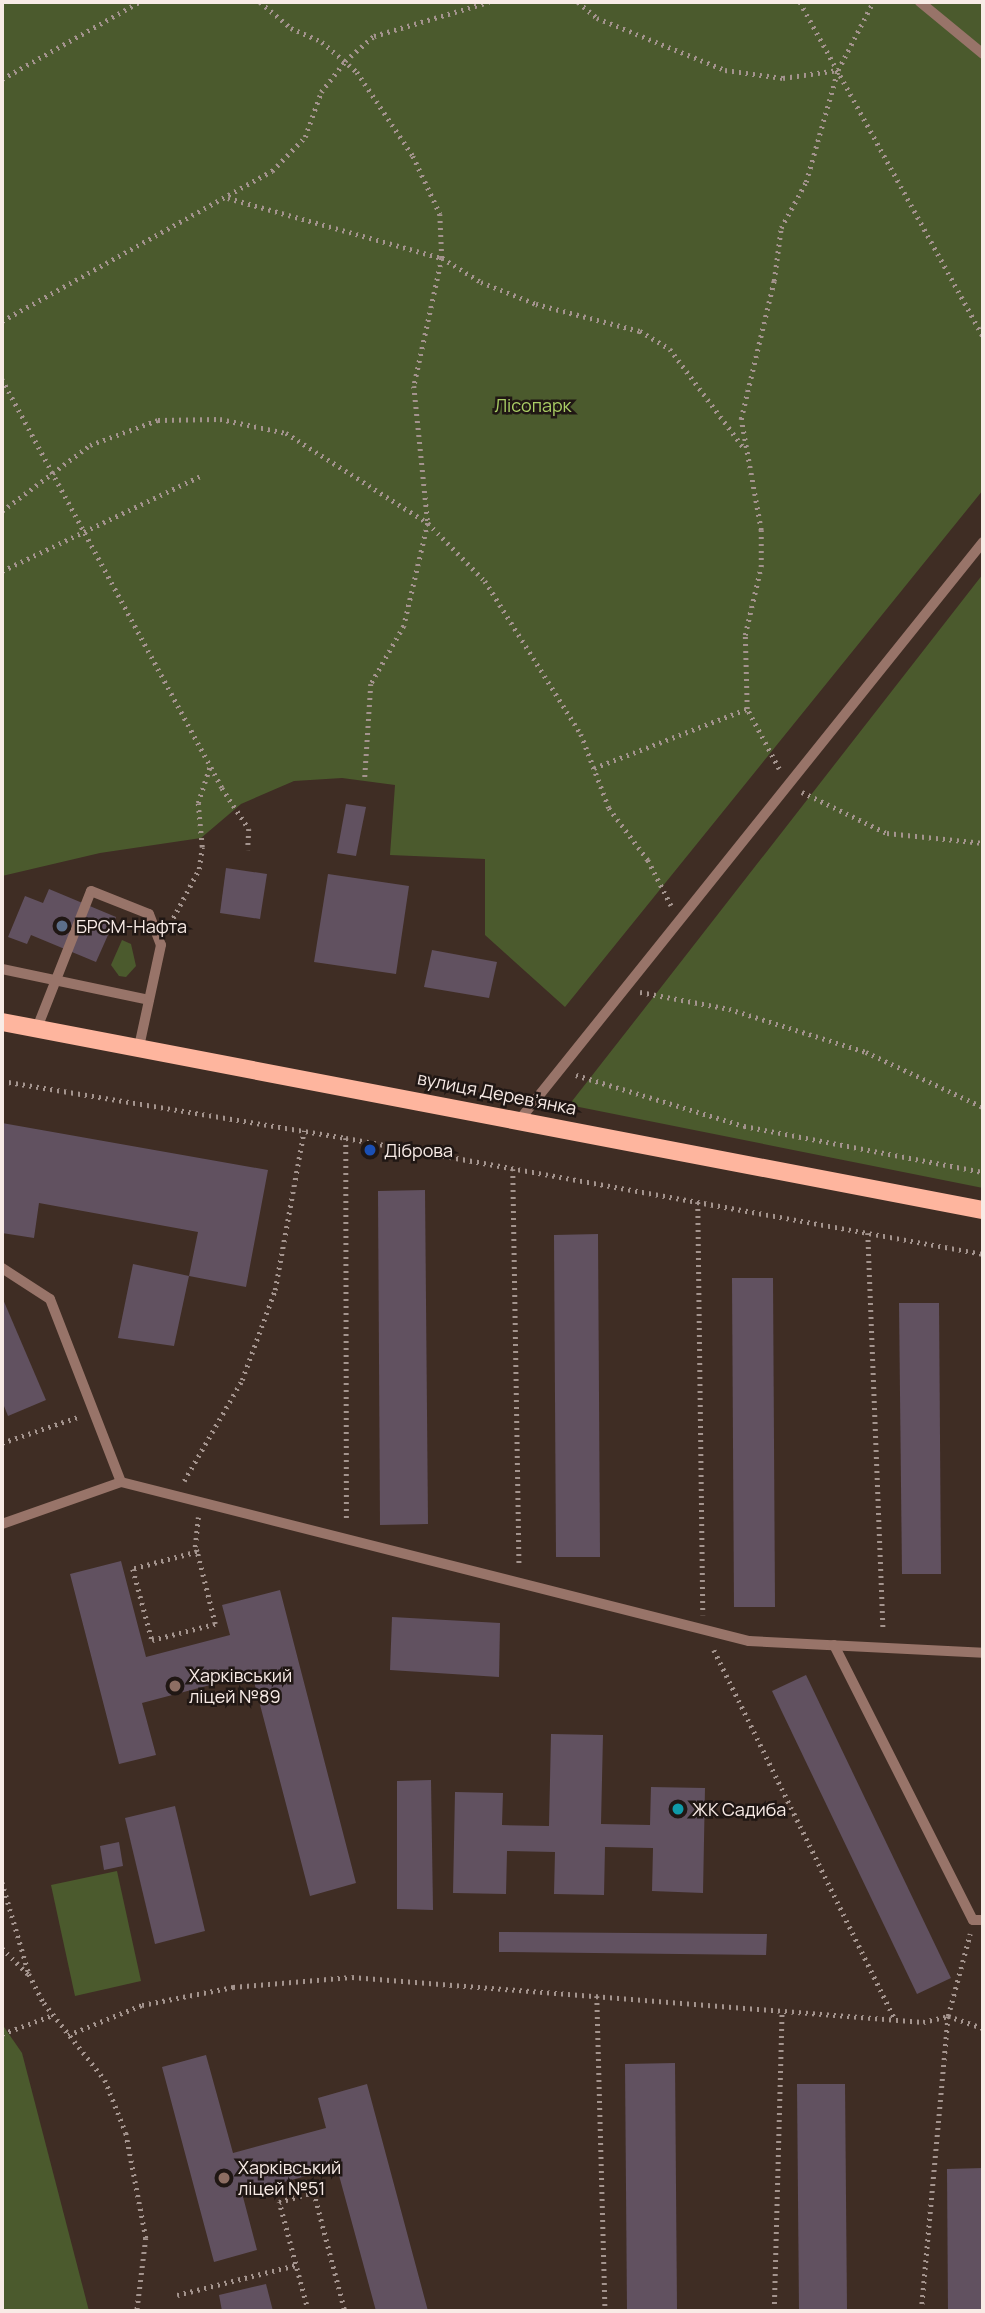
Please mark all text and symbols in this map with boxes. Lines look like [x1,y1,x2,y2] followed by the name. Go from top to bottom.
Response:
[495,394,571,416] park label: Лісопарк
[76,915,187,937] place label: БРСМ-Нафта
[54,918,70,934] marker: БРСМ-Нафта
[416,1067,578,1119] street label: вулиця Дерев’янка
[384,1139,453,1161] place label: Діброва
[362,1142,378,1158] marker: Діброва
[189,1665,292,1708] place label: Харківський ліцей №89
[167,1678,183,1694] marker: Харківський ліцей №89
[692,1798,787,1820] place label: ЖК Садиба
[670,1801,686,1817] marker: ЖК Садиба
[238,2157,341,2200] place label: Харківський ліцей №51
[216,2170,232,2186] marker: Харківський ліцей №51

